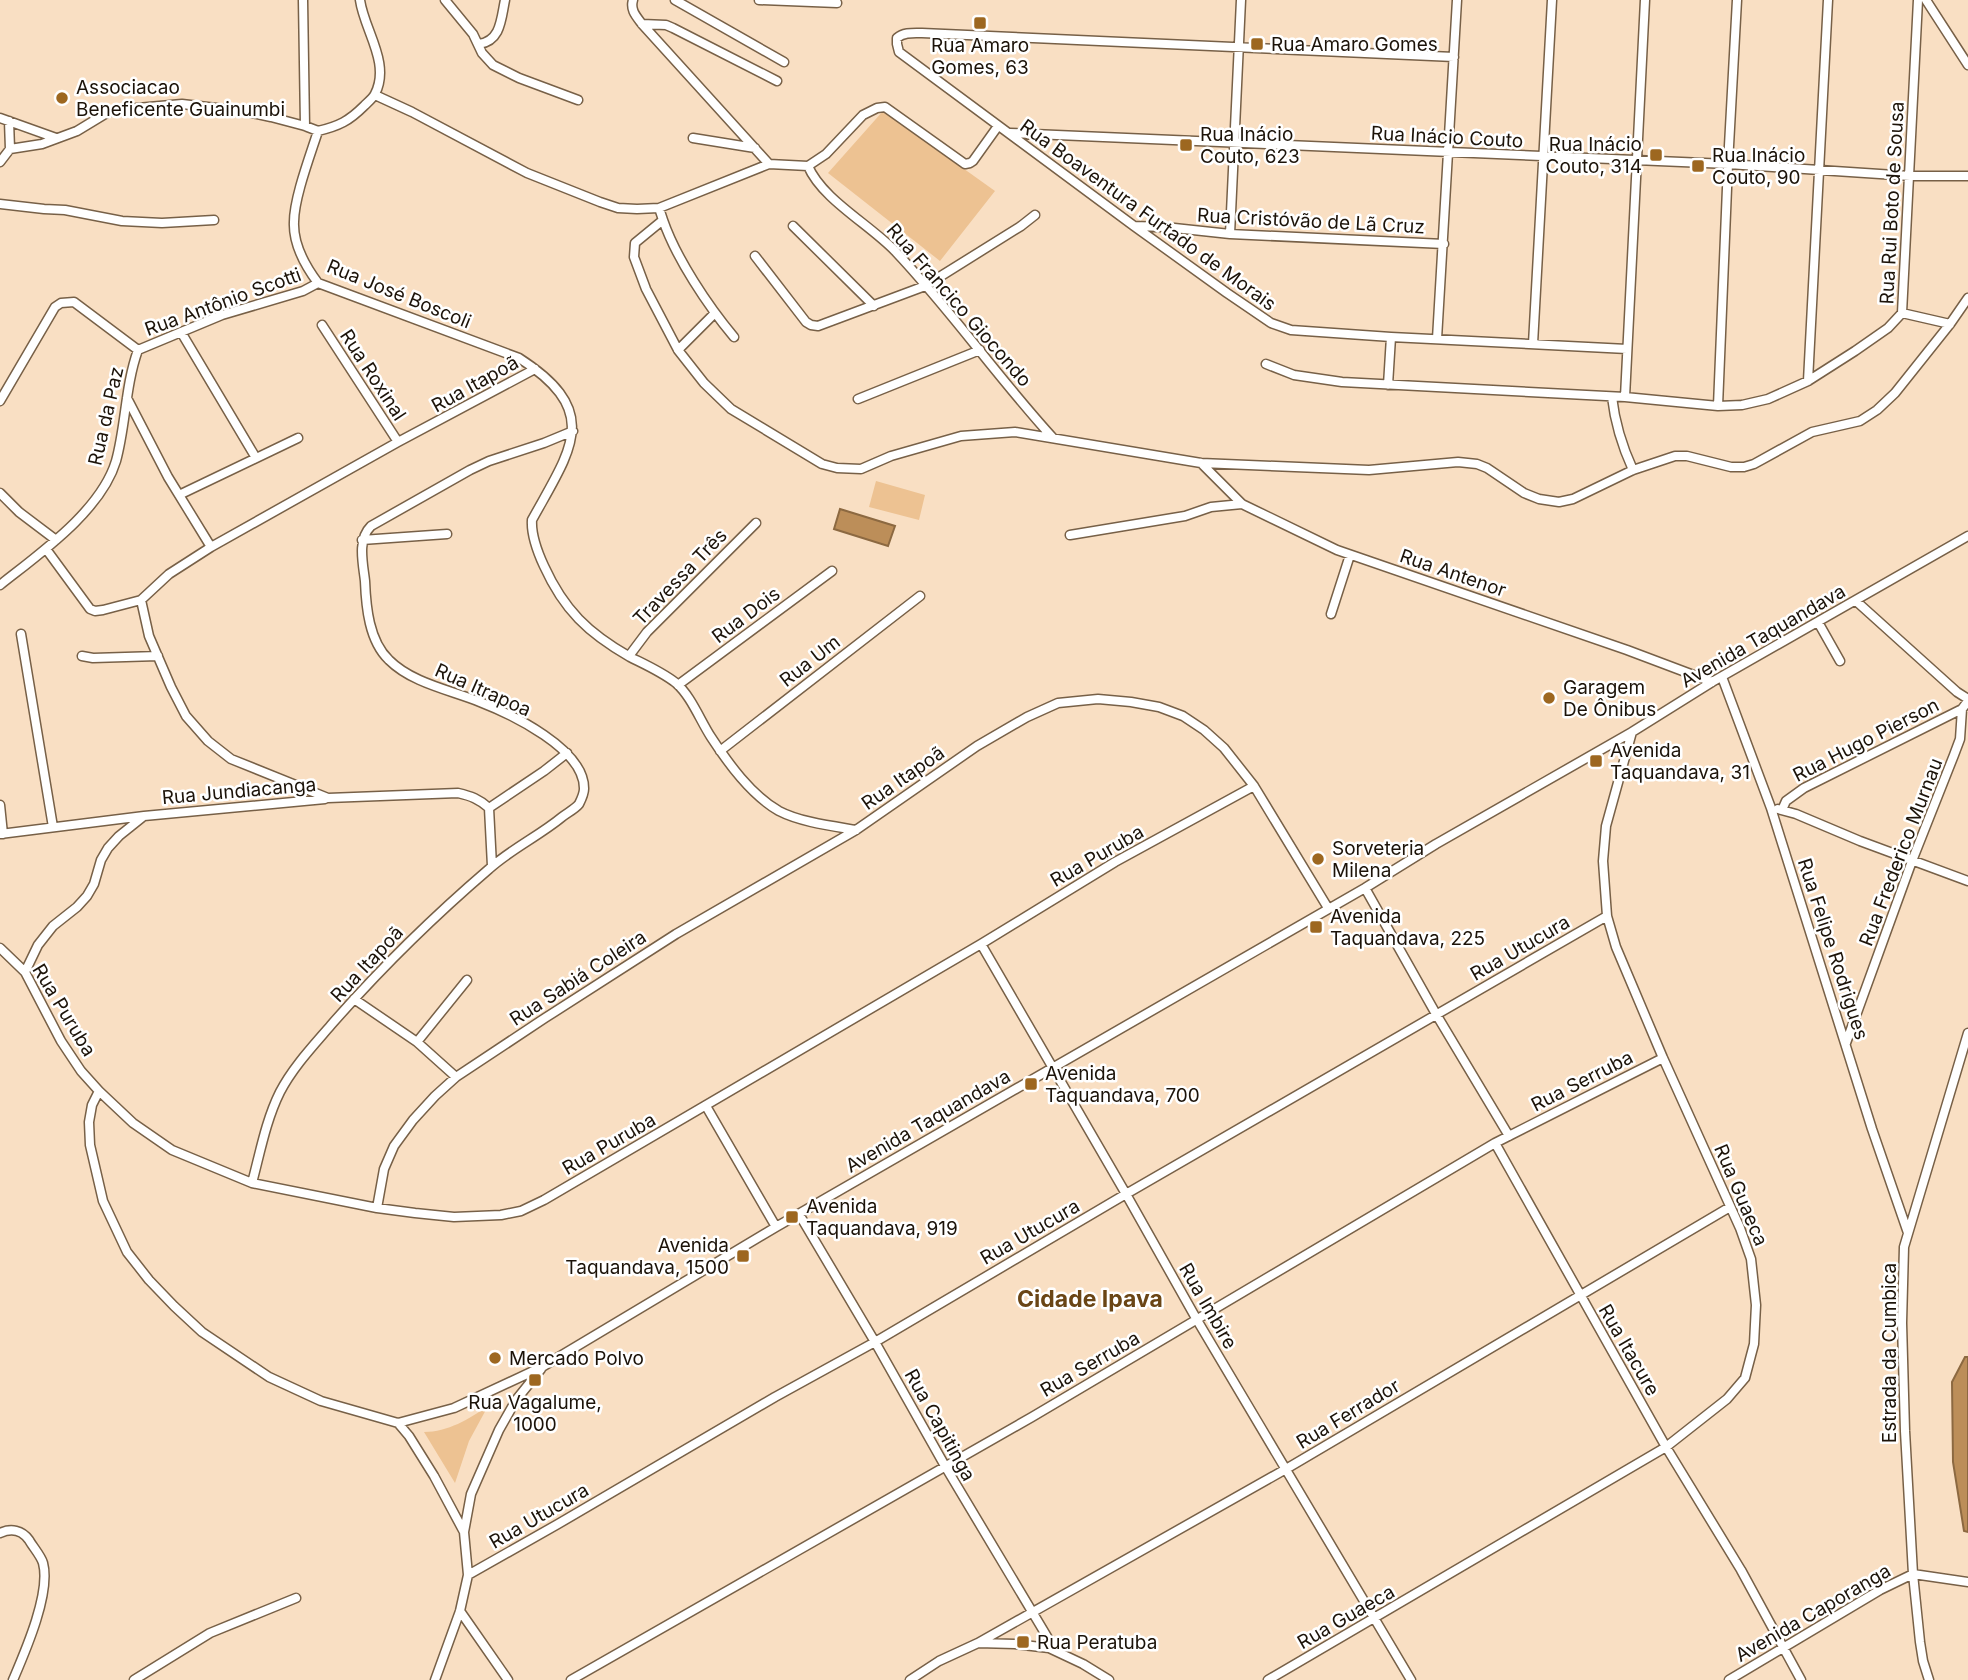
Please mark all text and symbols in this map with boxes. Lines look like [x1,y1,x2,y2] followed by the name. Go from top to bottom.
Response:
[972,15,988,31] marker: Rua Amaro Gomes, 63
[1271,33,1438,56] place label: Rua Amaro Gomes
[931,34,1029,79] place label: Rua Amaro Gomes, 63
[1249,36,1265,52] marker: Rua Amaro Gomes
[76,76,285,121] place label: Associacao Beneficente Guainumbi
[54,90,70,106] marker: Associacao Beneficente Guainumbi
[1875,101,1909,305] street label: Rua Rui Boto de Sousa
[1016,114,1280,316] street label: Rua Boaventura Furtado de Morais
[1370,122,1524,152] street label: Rua Inácio Couto
[1200,123,1300,168] place label: Rua Inácio Couto, 623
[1546,133,1642,178] place label: Rua Inácio Couto, 314
[1178,137,1194,153] marker: Rua Inácio Couto, 623
[1712,144,1805,189] place label: Rua Inácio Couto, 90
[1648,147,1664,163] marker: Rua Inácio Couto, 314
[1690,158,1706,174] marker: Rua Inácio Couto, 90
[1197,204,1425,238] street label: Rua Cristóvão de Lã Cruz
[882,219,1036,391] street label: Rua Francico Giocondo
[324,255,474,333] street label: Rua José Boscoli
[142,263,304,341] street label: Rua Antônio Scotti
[335,325,411,425] street label: Rua Roxinal
[428,351,522,417] street label: Rua Itapoã
[83,364,129,468] street label: Rua da Paz
[628,524,732,630] street label: Travessa Três
[1397,544,1509,602] street label: Rua Antenor
[1677,579,1849,693] street label: Avenida Taquandava
[707,582,785,648] street label: Rua Dois
[775,630,845,692] street label: Rua Um
[431,659,535,721] street label: Rua Itrapoa
[1563,676,1656,721] place label: Garagem De Ônibus
[1541,690,1557,706] marker: Garagem De Ônibus
[1789,693,1943,787] street label: Rua Hugo Pierson
[1610,739,1750,784] place label: Avenida Taquandava, 31
[857,741,949,815] street label: Rua Itapoã
[1588,753,1604,769] marker: Avenida Taquandava, 31
[1855,755,1947,949] street label: Rua Frederico Murnau
[161,773,317,809] street label: Rua Jundiacanga
[1046,820,1148,892] street label: Rua Puruba
[1332,837,1424,882] place label: Sorveteria Milena
[1310,851,1326,867] marker: Sorveteria Milena
[1793,855,1873,1043] street label: Rua Felipe Rodrigues
[1330,905,1485,950] place label: Avenida Taquandava, 225
[1466,910,1574,986] street label: Rua Utucura
[1308,919,1324,935] marker: Avenida Taquandava, 225
[326,921,408,1007] street label: Rua Itapoã
[505,925,651,1031] street label: Rua Sabiá Coleira
[27,960,101,1060] street label: Rua Puruba
[1527,1046,1637,1116] street label: Rua Serruba
[1045,1062,1200,1107] place label: Avenida Taquandava, 700
[842,1064,1014,1178] street label: Avenida Taquandava
[1023,1076,1039,1092] marker: Avenida Taquandava, 700
[558,1108,660,1180] street label: Rua Puruba
[1709,1141,1773,1249] street label: Rua Guaeca
[976,1194,1084,1270] street label: Rua Utucura
[806,1195,958,1240] place label: Avenida Taquandava, 919
[784,1209,800,1225] marker: Avenida Taquandava, 919
[565,1234,729,1279] place label: Avenida Taquandava, 1500
[735,1248,751,1264] marker: Avenida Taquandava, 1500
[1174,1259,1242,1353] street label: Rua Imbire
[1878,1263,1901,1443] street label: Estrada da Cumbica
[1017,1285,1163,1313] district label: Cidade Ipava
[1594,1300,1664,1400] street label: Rua Itacure
[1036,1326,1144,1402] street label: Rua Serruba
[509,1347,644,1370] place label: Mercado Polvo
[487,1350,503,1366] marker: Mercado Polvo
[900,1365,980,1485] street label: Rua Capitinga
[527,1372,543,1388] marker: Rua Vagalume, 1000
[1292,1374,1404,1454] street label: Rua Ferrador
[468,1391,602,1436] place label: Rua Vagalume, 1000
[485,1478,593,1554] street label: Rua Utucura
[1731,1559,1895,1667] street label: Avenida Caporanga
[1293,1580,1399,1654] street label: Rua Guaeca
[1037,1631,1157,1654] place label: Rua Peratuba
[1015,1634,1031,1650] marker: Rua Peratuba

